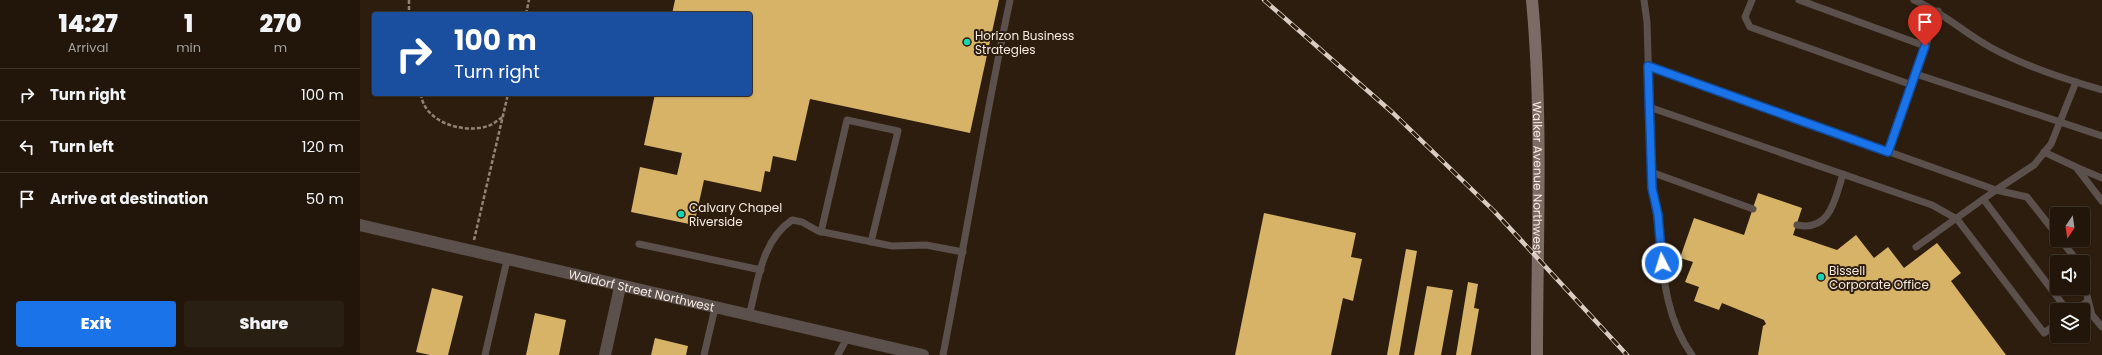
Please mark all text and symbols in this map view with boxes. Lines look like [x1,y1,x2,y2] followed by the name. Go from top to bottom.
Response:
[1908,5,1942,46] pin
[58,7,118,40] text: 14:27
[184,7,193,40] text: 1
[260,7,302,40] text: 270
[1914,11,1936,33] icon: arrive
[454,21,537,60] text: 100 m
[975,27,1074,58] place label: Horizon Business Strategies
[388,28,440,80] icon: right
[962,37,972,47] marker: Horizon Business Strategies
[68,38,109,57] text: Arrival
[176,38,201,57] text: min
[274,38,287,57] text: m
[454,59,540,84] text: Turn right
[16,84,38,106] icon: right
[50,84,126,105] text: Turn right
[301,84,344,105] text: 100 m
[1529,101,1547,254] street label: Walker Avenue Northwest
[16,136,38,158] icon: left
[50,136,114,157] text: Turn left
[302,136,344,157] text: 120 m
[16,188,38,210] icon: arrive
[50,188,208,209] text: Arrive at destination
[306,188,344,209] text: 50 m
[689,199,782,230] place label: Calvary Chapel Riverside
[2050,207,2090,247] north arrow
[2050,207,2090,343] map controls
[676,209,686,219] marker: Calvary Chapel Riverside
[1641,242,1683,284] position arrow
[2050,255,2090,295] button: sound
[1829,262,1929,293] place label: Bissell Corporate Office
[567,265,716,315] street label: Waldorf Street Northwest
[1816,272,1826,282] marker: Bissell Corporate Office
[16,301,176,347] button: Exit
[184,301,344,347] button: Share
[2050,303,2090,343] button: layers

